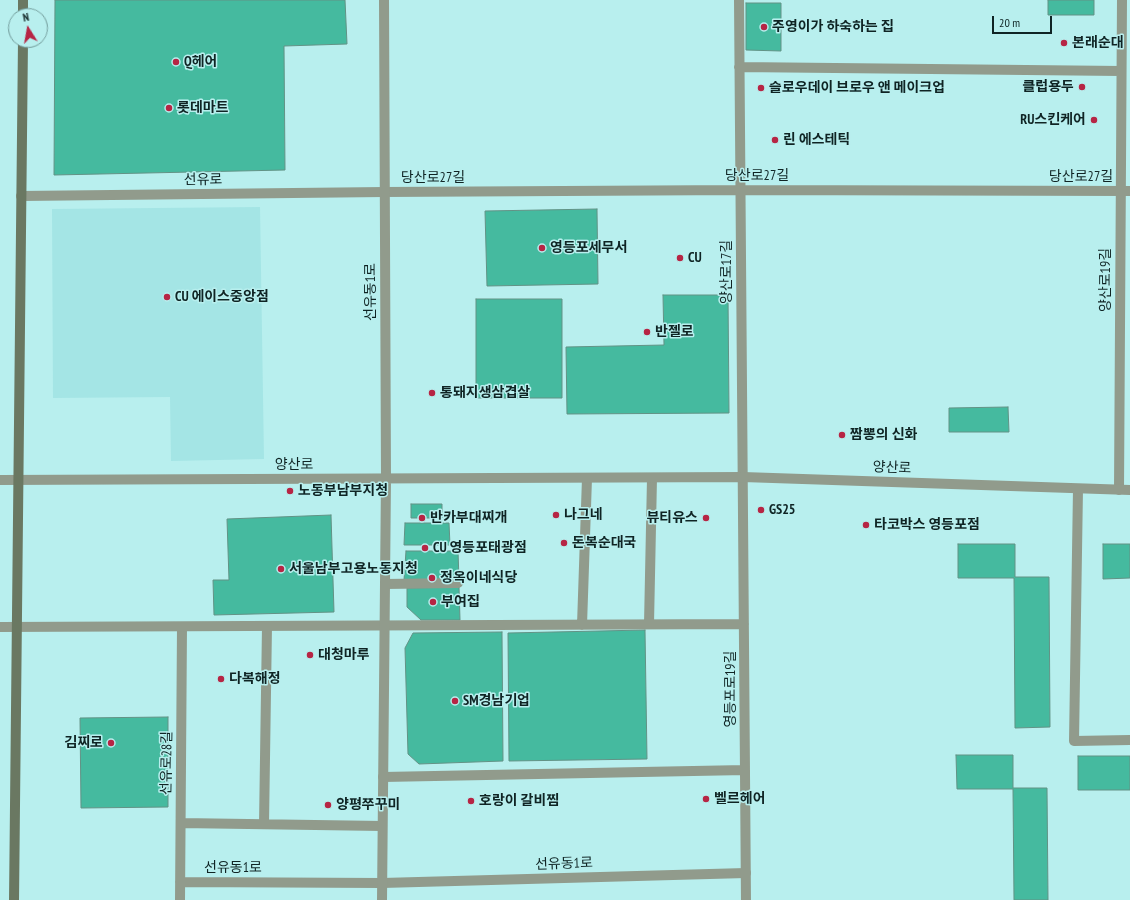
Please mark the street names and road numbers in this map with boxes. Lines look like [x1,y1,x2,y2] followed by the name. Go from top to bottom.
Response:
[725,168,789,184] street label: 당산로27길
[1049,169,1113,185] street label: 당산로27길
[401,170,465,186] street label: 당산로27길
[184,171,222,189] street label: 선유로
[719,240,735,304] street label: 양산로17길
[1098,248,1114,312] street label: 양산로19길
[363,263,379,321] street label: 선유동1로
[275,457,313,473] street label: 양산로
[872,459,912,477] street label: 양산로
[723,651,739,727] street label: 영등포로19길
[158,731,176,795] street label: 선유로28길
[535,855,593,873] street label: 선유동1로
[204,860,262,876] street label: 선유동1로

